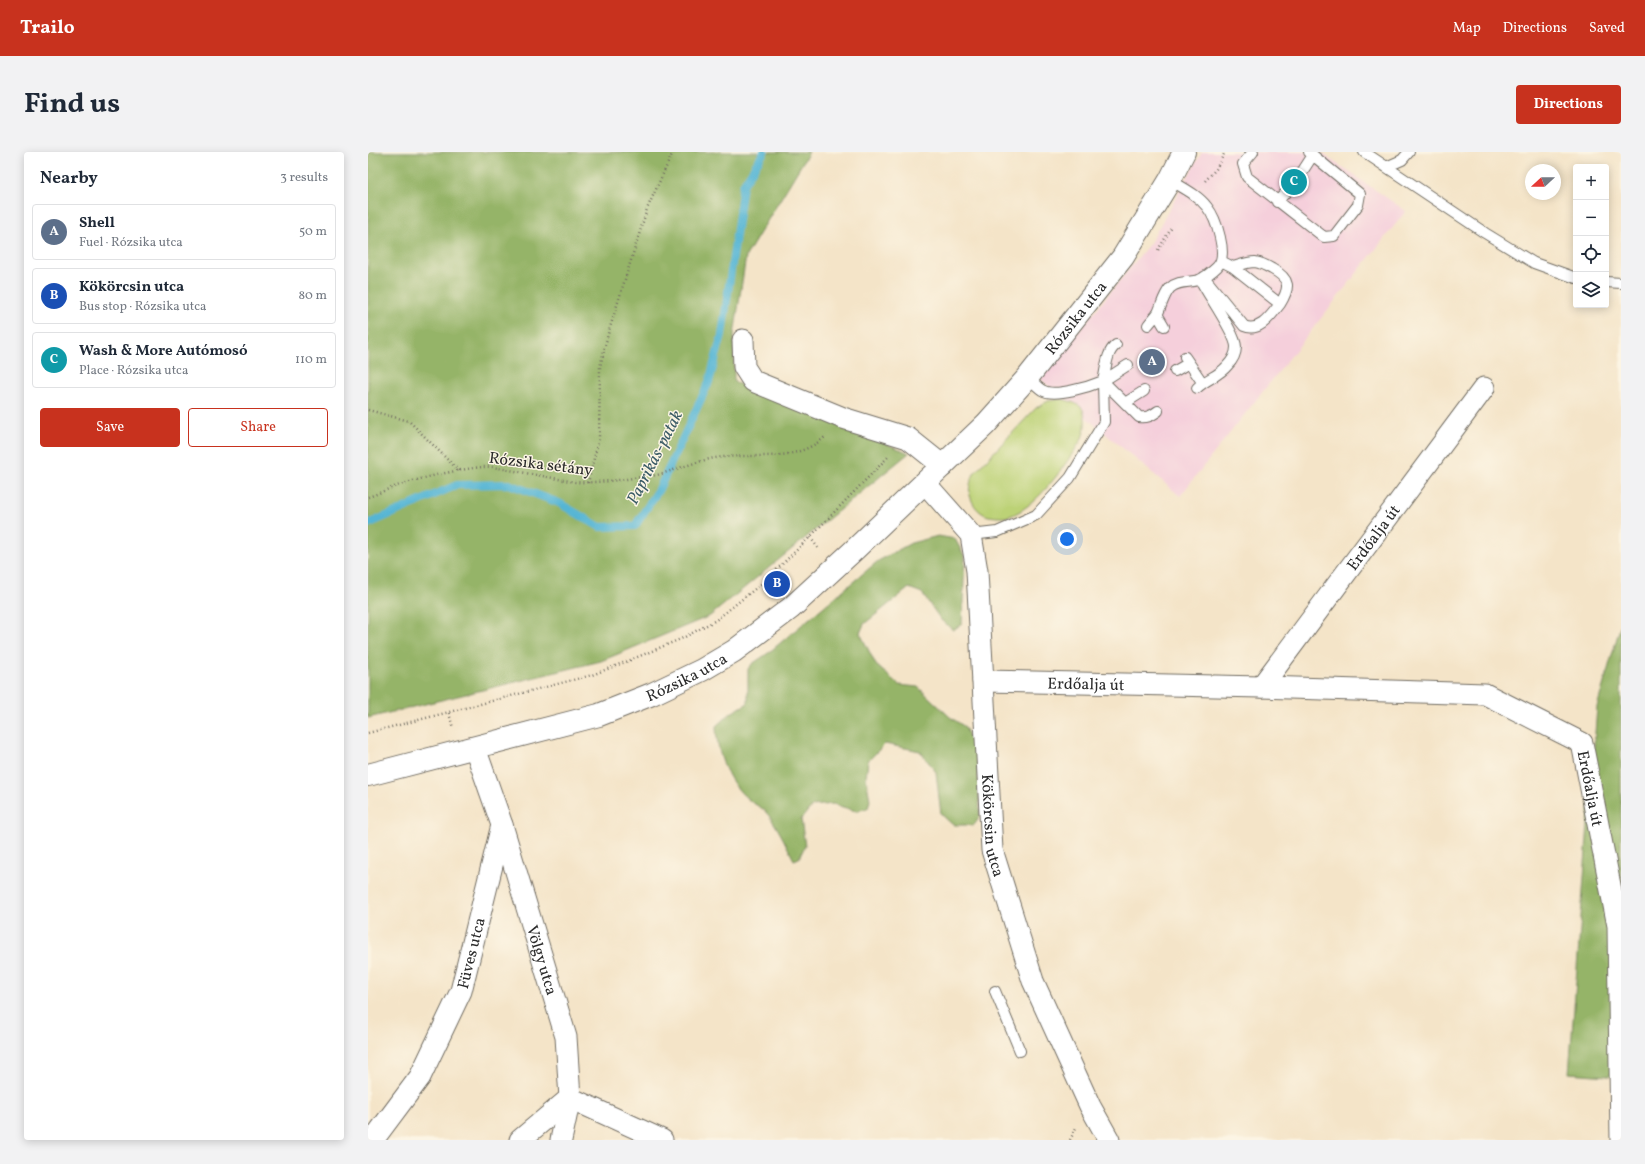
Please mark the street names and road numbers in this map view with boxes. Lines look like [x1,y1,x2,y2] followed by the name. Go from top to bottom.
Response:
[1041,277,1113,360] street label: Rózsika utca
[488,448,594,482] street label: Rózsika sétány
[1343,501,1406,576] street label: Erdőalja út
[643,648,732,708] street label: Rózsika utca
[1047,673,1125,697] street label: Erdőalja út
[1571,749,1607,829] street label: Erdőalja út
[975,774,1009,880] street label: Kökörcsin utca
[453,915,492,991] street label: Füves utca
[520,923,562,998] street label: Völgy utca

